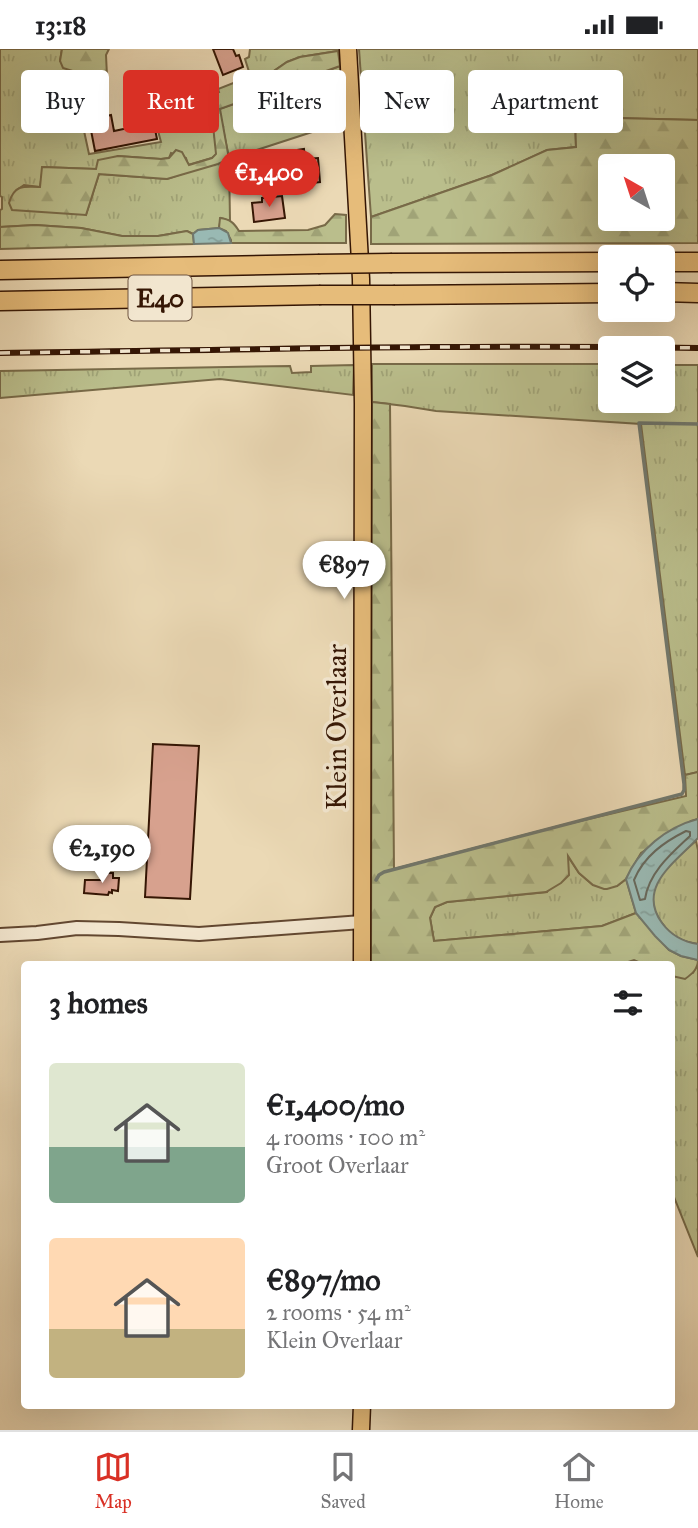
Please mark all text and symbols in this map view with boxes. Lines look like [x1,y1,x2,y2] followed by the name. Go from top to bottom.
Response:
[35,9,86,41] text: 13:18
[21,70,109,133] chip: Buy
[123,70,219,133] chip: Rent
[233,70,346,133] chip: Filters
[360,70,454,133] chip: New
[468,70,623,133] chip: Apartment
[212,149,326,209] pin: €1,400
[598,154,676,231] north arrow
[598,154,675,413] map controls
[235,158,304,186] text: €1,400
[598,245,675,322] button: locate
[128,275,192,321] road number: E40
[598,336,675,413] button: layers
[303,541,385,601] pin: €897
[319,550,369,578] text: €897
[319,643,354,810] street label: Klein Overlaar
[45,825,159,885] pin: €2,190
[69,834,135,862] text: €2,190
[609,984,647,1022] icon: filters
[49,985,148,1021] text: 3 homes
[266,1087,405,1123] text: €1,400/mo
[105,1091,189,1175] icon: home
[266,1123,425,1151] text: 4 rooms · 100 m²
[266,1151,409,1179] text: Groot Overlaar
[266,1262,381,1298] text: €897/mo
[105,1266,189,1350] icon: home
[266,1298,411,1326] text: 2 rooms · 54 m²
[266,1326,402,1354] text: Klein Overlaar
[94,1448,132,1513] tab: Map
[321,1448,366,1513] tab: Saved
[554,1448,604,1513] tab: Home

